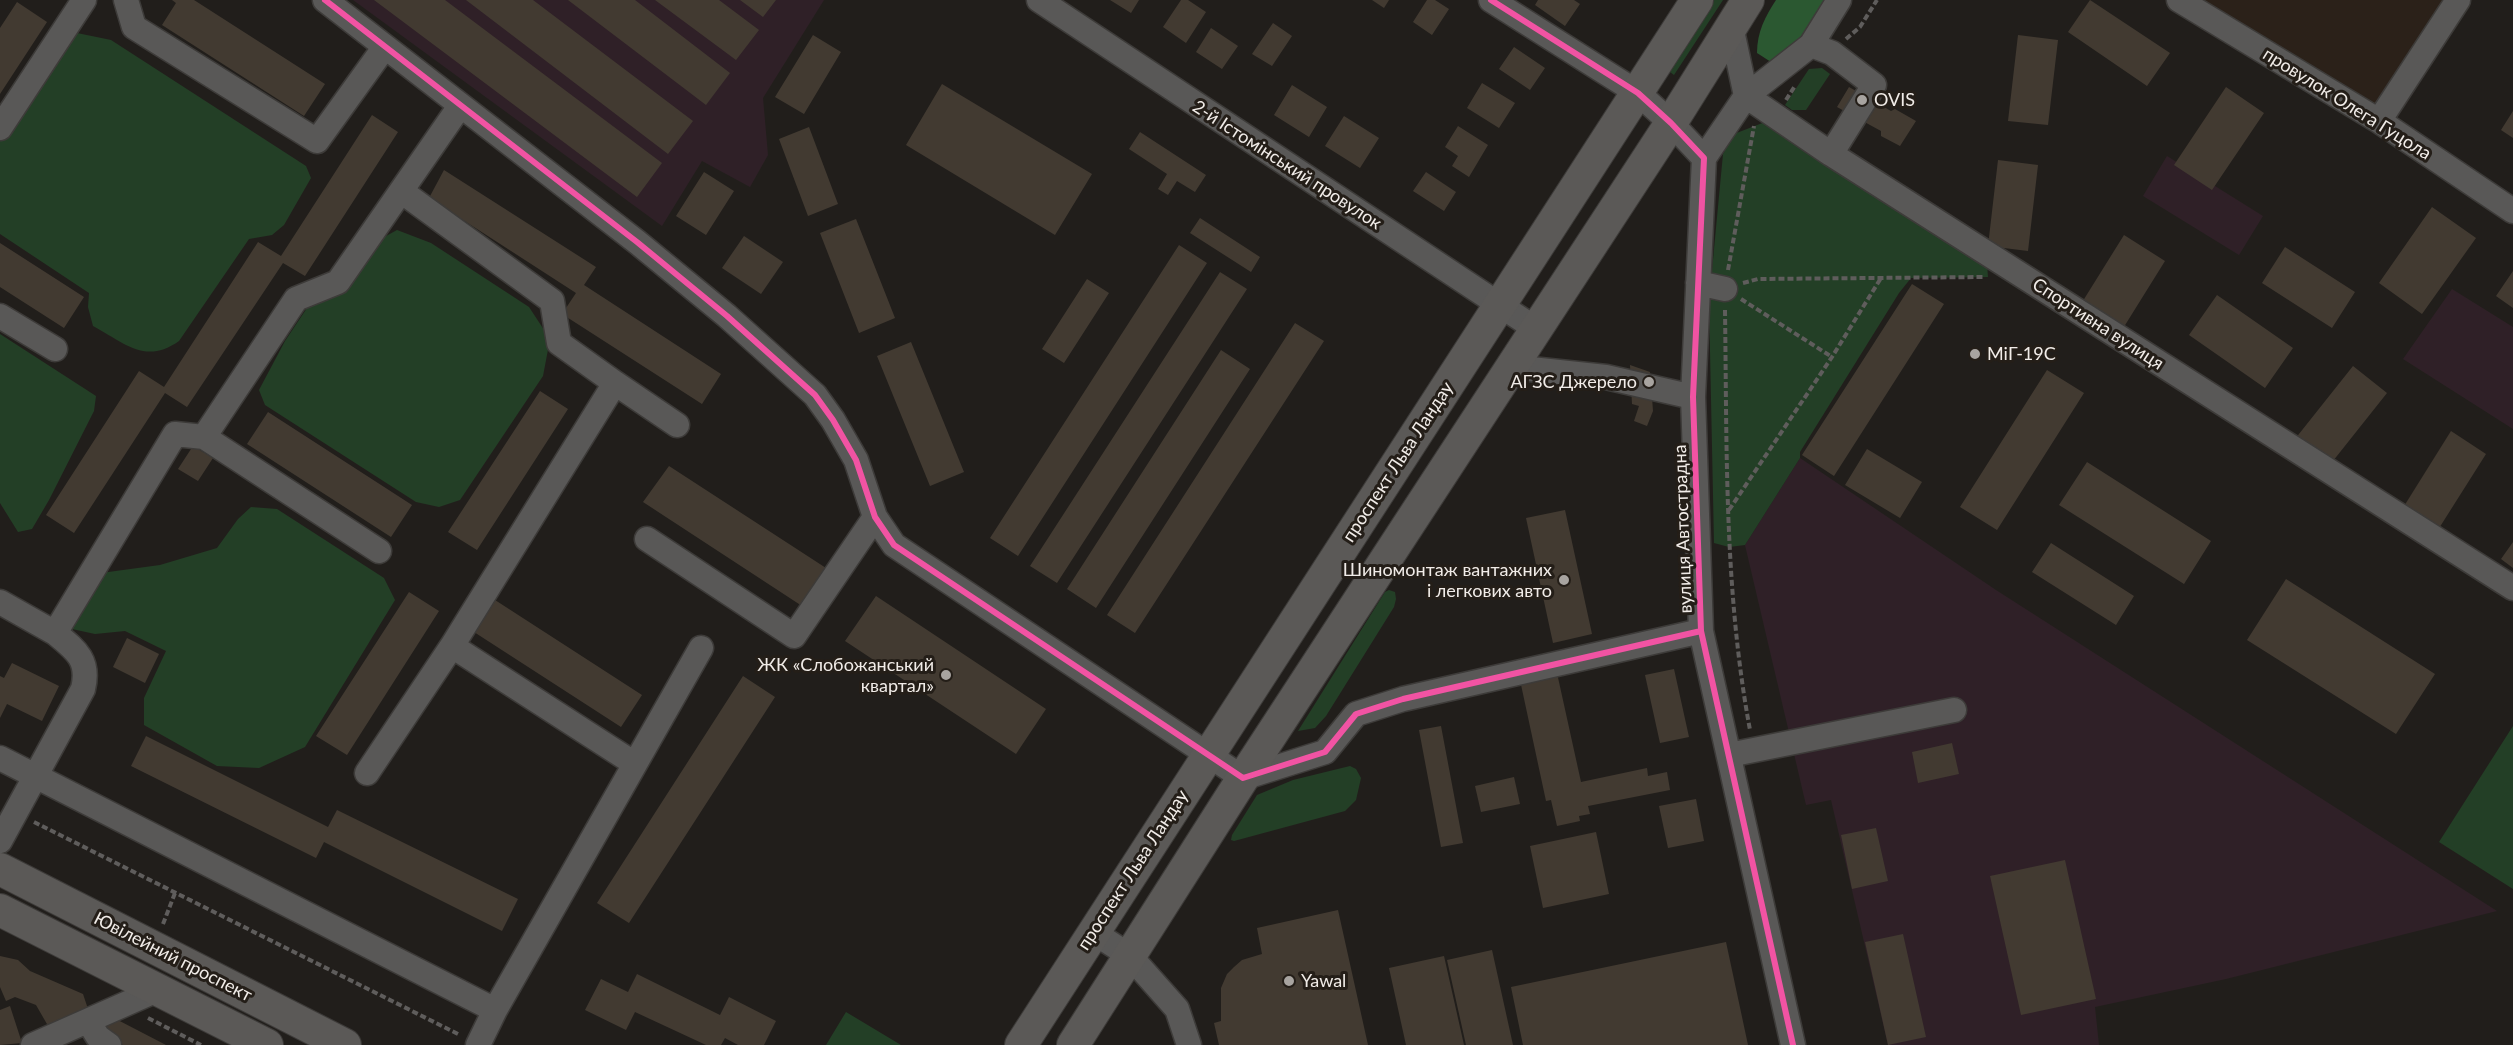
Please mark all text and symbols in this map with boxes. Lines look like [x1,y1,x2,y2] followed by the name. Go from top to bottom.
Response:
[2259,43,2435,165] street label: провулок Олега Гуцола
[1874,89,1915,111] place label: OVIS
[1855,93,1869,107] marker: OVIS
[1188,96,1386,234] street label: 2-й Істомінський провулок
[2028,274,2168,374] street label: Спортивна вулиця
[1987,343,2056,365] place label: МіГ-19С
[1968,347,1982,361] marker: МіГ-19С
[1510,371,1637,393] place label: АГЗС Джерело
[1642,375,1656,389] marker: АГЗС Джерело
[1338,378,1458,546] street label: проспект Льва Ландау
[1669,444,1697,614] street label: вулиця Автострадна
[1343,559,1552,602] place label: Шиномонтаж вантажних і легкових авто
[1557,573,1571,587] marker: Шиномонтаж вантажних і легкових авто
[757,654,934,696] place label: ЖК «Слобожанський квартал»
[939,668,953,682] marker: ЖК «Слобожанський квартал»
[1073,786,1193,954] street label: проспект Льва Ландау
[90,908,256,1006] street label: Ювілейний проспект
[1301,970,1346,992] place label: Yawal
[1282,974,1296,988] marker: Yawal

